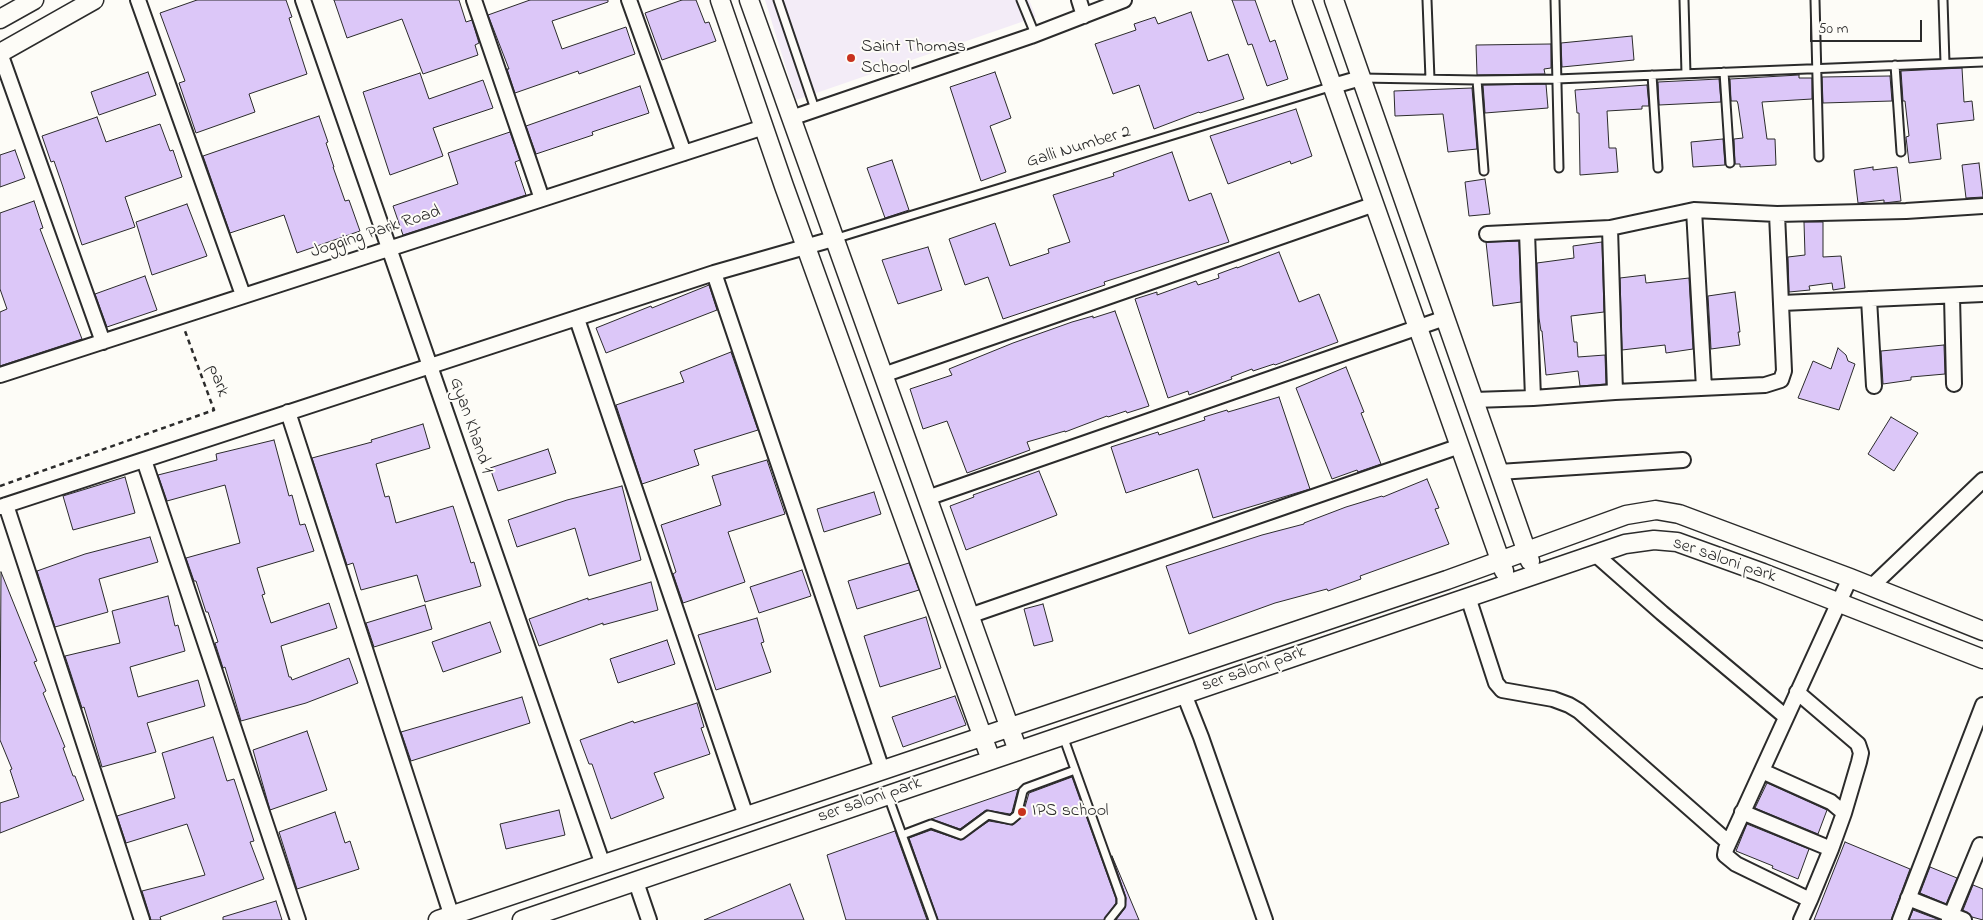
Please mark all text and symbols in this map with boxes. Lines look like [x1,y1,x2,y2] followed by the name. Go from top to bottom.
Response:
[1813,10,1926,42] scale bar
[1818,18,1848,40] text: 50 m
[861,37,966,80] place label: Saint Thomas School
[845,52,857,64] marker: Saint Thomas School
[1024,122,1134,174] street label: Galli Number 2
[308,202,444,264] street label: Jogging Park Road
[201,362,233,400] street label: park
[443,375,497,477] street label: Gyan Khand 1
[1669,533,1779,589] street label: ser saloni park
[1199,642,1309,698] street label: ser saloni park
[815,773,925,829] street label: ser saloni park
[1032,801,1109,823] place label: IPS school
[1016,806,1028,818] marker: IPS school

